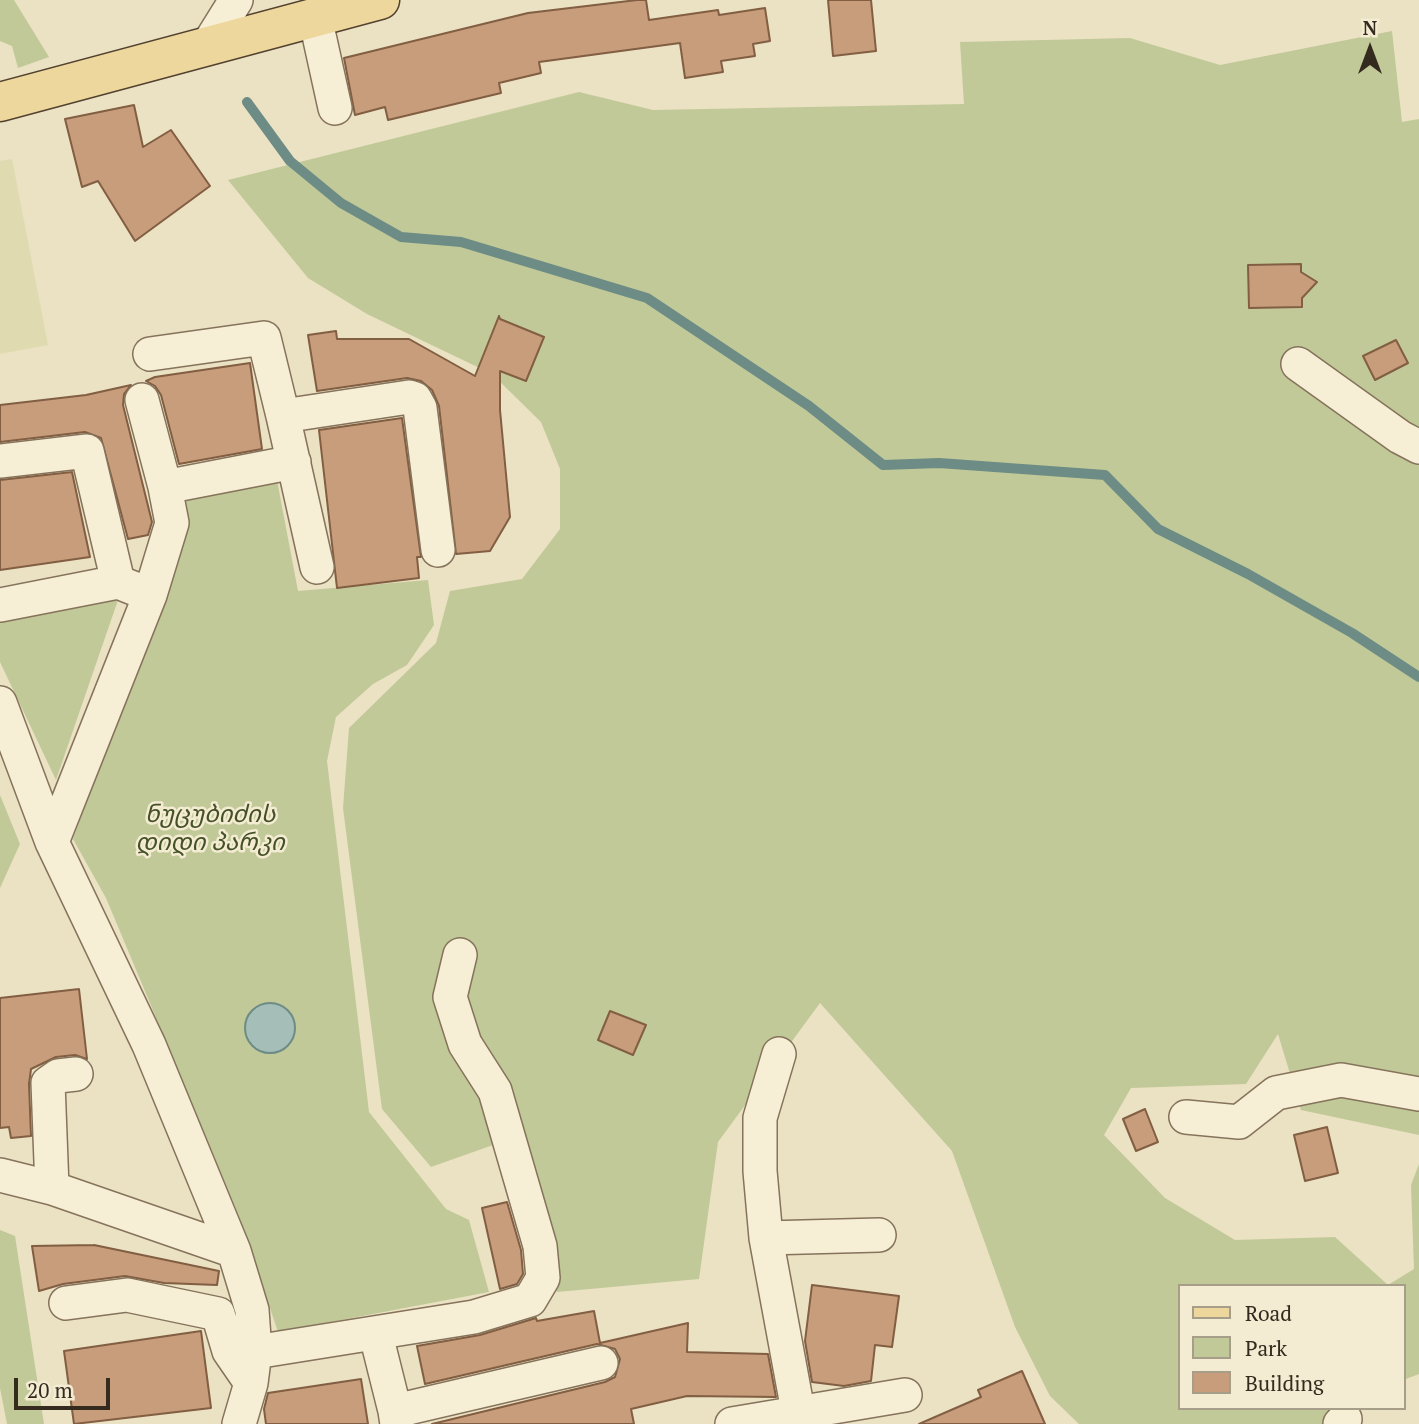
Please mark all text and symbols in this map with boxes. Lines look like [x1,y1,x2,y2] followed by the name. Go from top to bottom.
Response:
[1335,14,1405,84] north arrow
[1363,15,1377,40] text: N
[135,801,285,857] park label: ნუცუბიძის დიდი პარკი
[1178,1284,1405,1410] legend
[1245,1299,1292,1327] text: Road
[1245,1334,1287,1362] text: Park
[18,1364,114,1408] scale bar
[1245,1369,1324,1397] text: Building
[27,1376,73,1404] text: 20 m

